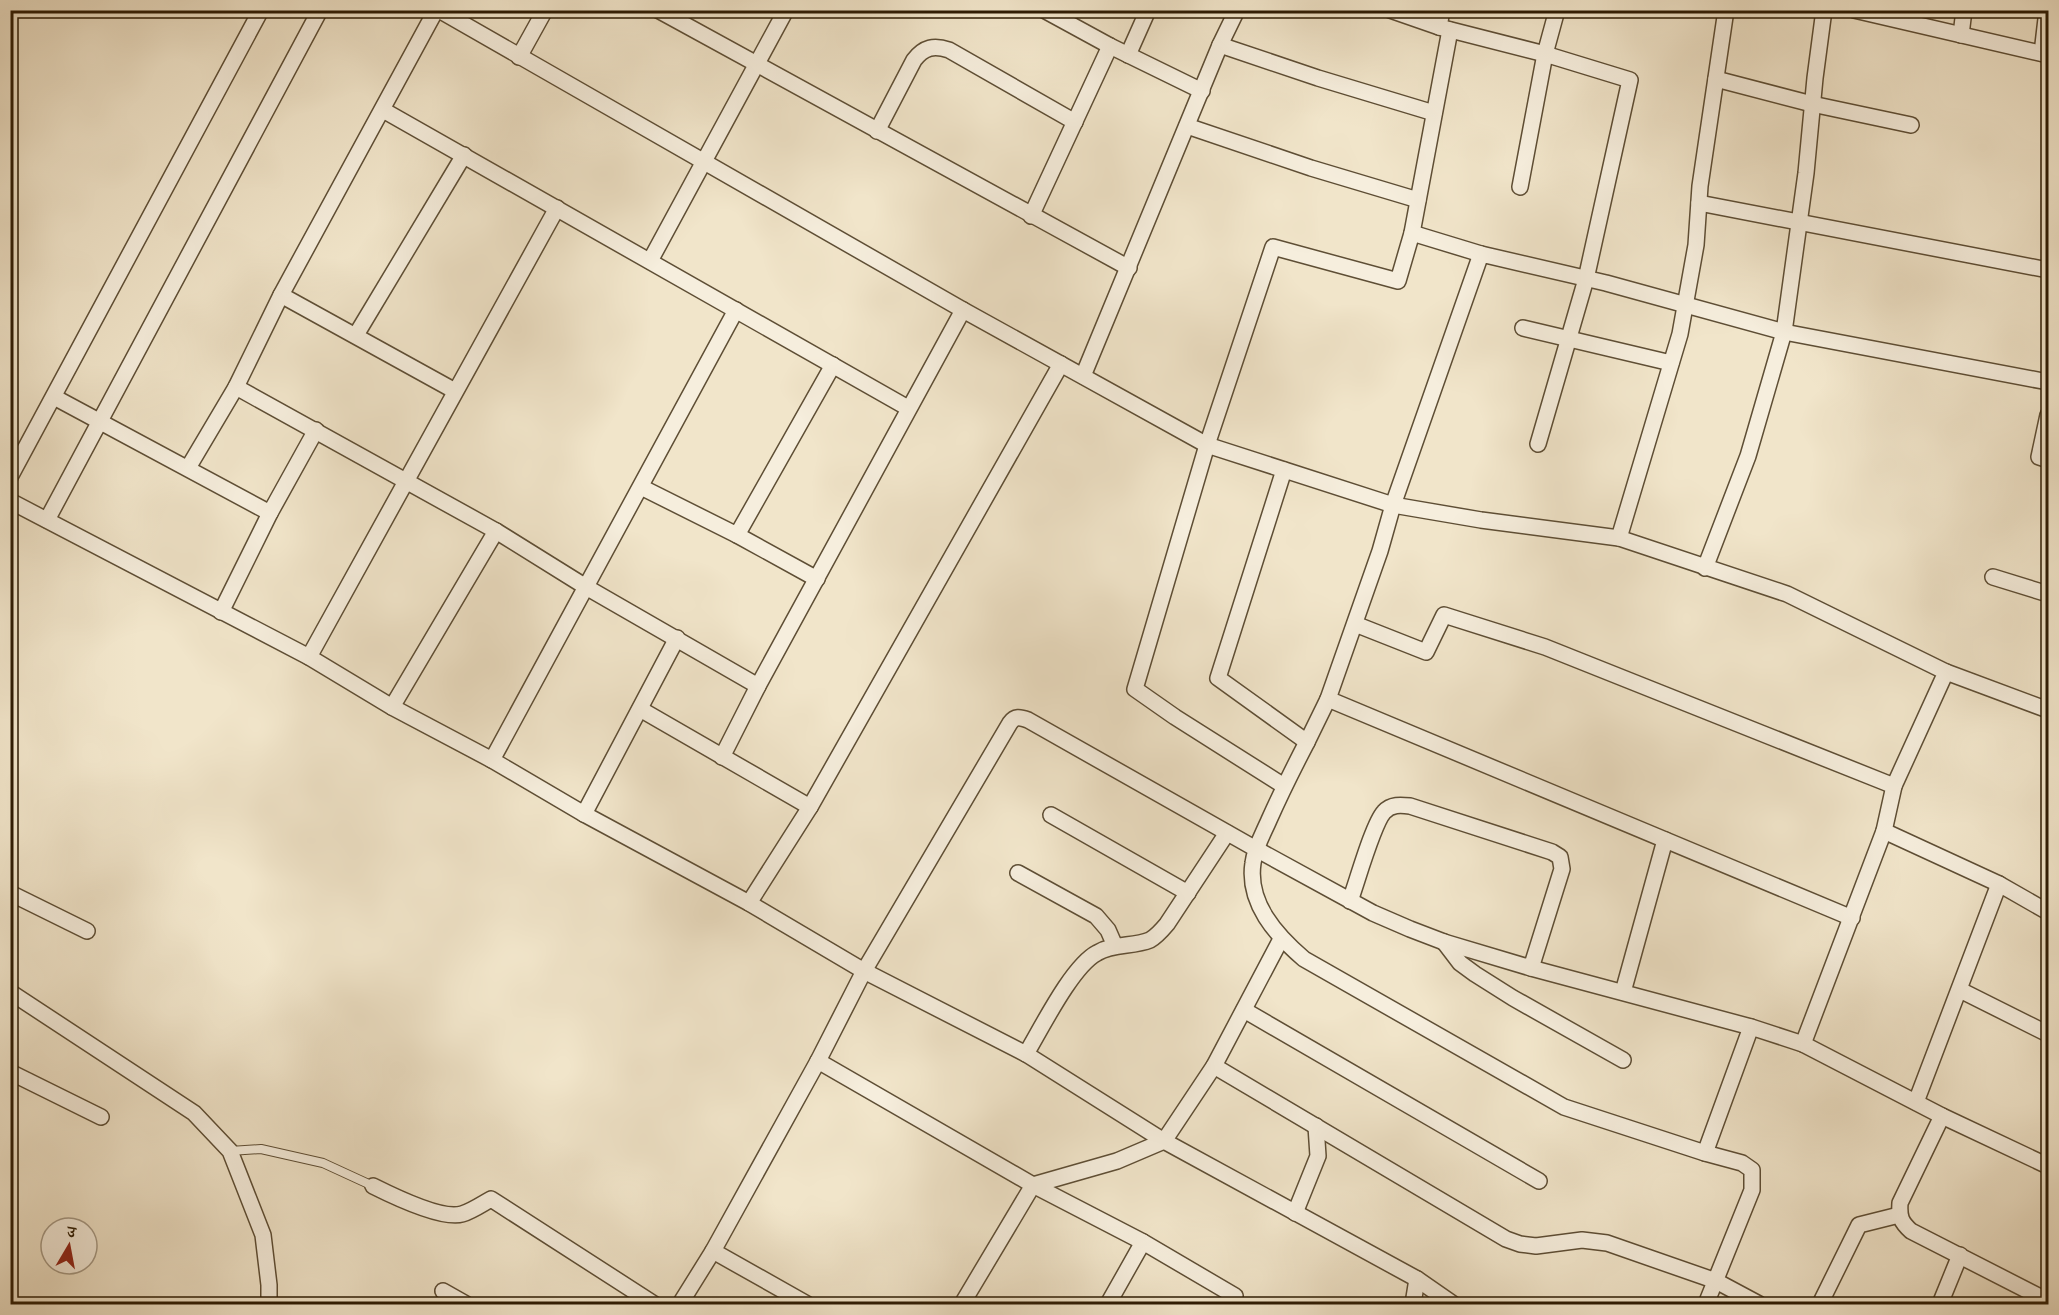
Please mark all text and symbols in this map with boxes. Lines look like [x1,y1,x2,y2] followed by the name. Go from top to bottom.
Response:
[39,1216,99,1276] north arrow
[64,1221,79,1246] text: उ

